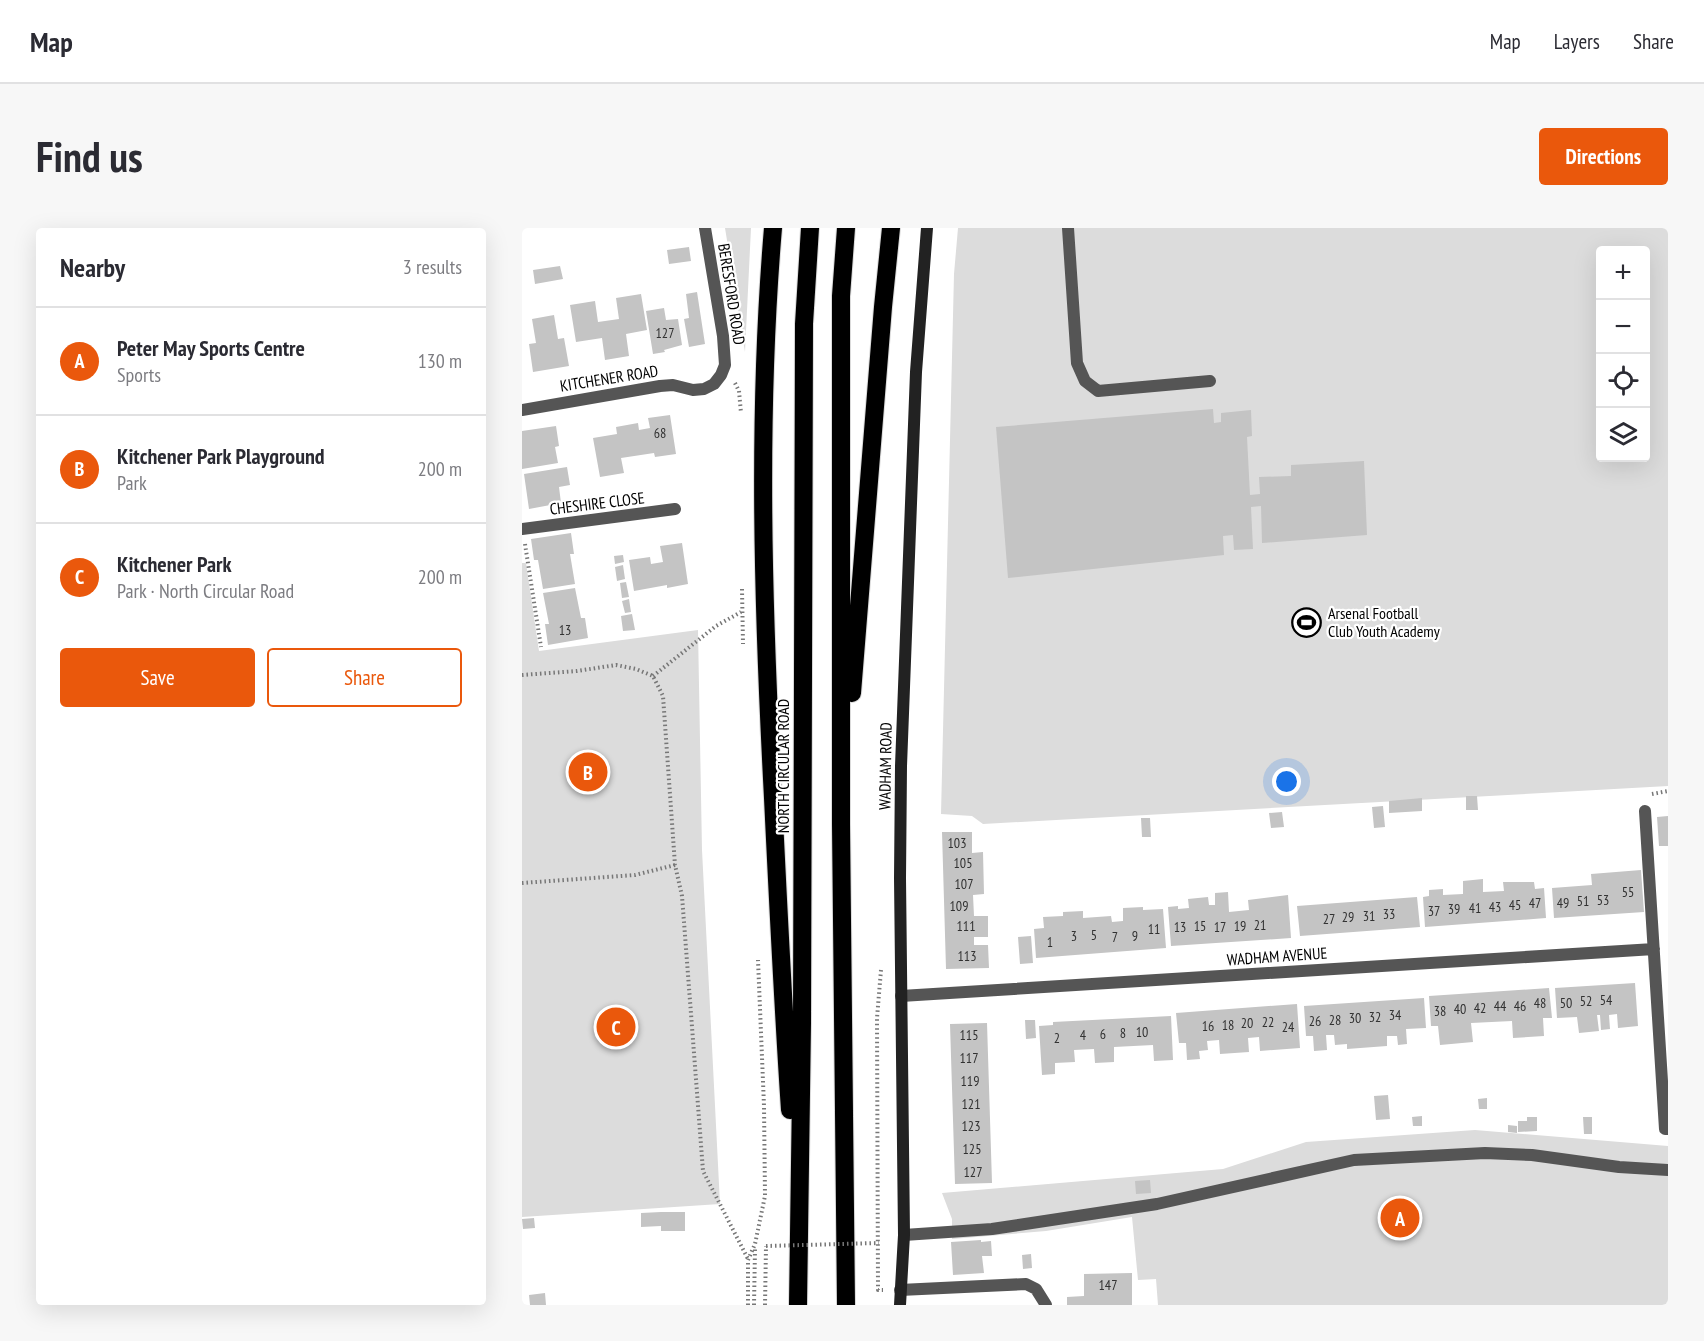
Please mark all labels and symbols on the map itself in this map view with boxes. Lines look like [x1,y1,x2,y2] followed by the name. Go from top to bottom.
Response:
[714,242,750,346] street label: BERESFORD ROAD
[656,324,674,342] house number: 127
[558,360,660,396] street label: KITCHENER ROAD
[654,424,666,442] house number: 68
[548,487,646,519] street label: CHESHIRE CLOSE
[1328,603,1440,641] place label: Arsenal Football Club Youth Academy
[1291,606,1323,638] sports icon: Arsenal Football Club Youth Academy
[559,621,571,639] house number: 13
[773,699,793,833] street label: NORTH CIRCULAR ROAD
[874,722,896,810] street label: WADHAM ROAD
[568,750,608,794] pin: B
[1272,767,1301,796] your location
[948,834,966,852] house number: 103
[954,854,972,872] house number: 105
[955,875,973,893] house number: 107
[1622,883,1634,901] house number: 55
[1597,891,1609,909] house number: 53
[1577,892,1589,910] house number: 51
[1529,894,1541,912] house number: 47
[1557,894,1569,912] house number: 49
[1509,896,1521,914] house number: 45
[950,897,968,915] house number: 109
[1489,898,1501,916] house number: 43
[1469,899,1481,917] house number: 41
[1448,900,1460,918] house number: 39
[1428,902,1440,920] house number: 37
[1383,905,1395,923] house number: 33
[1363,907,1375,925] house number: 31
[1342,908,1354,926] house number: 29
[1323,910,1335,928] house number: 27
[1254,916,1266,934] house number: 21
[957,917,975,935] house number: 111
[1194,917,1206,935] house number: 15
[1234,917,1246,935] house number: 19
[1174,918,1186,936] house number: 13
[1214,918,1226,936] house number: 17
[1148,920,1160,938] house number: 11
[1091,926,1097,944] house number: 5
[1071,927,1077,945] house number: 3
[1132,927,1138,945] house number: 9
[1112,928,1118,946] house number: 7
[1047,933,1053,951] house number: 1
[1226,943,1328,969] street label: WADHAM AVENUE
[958,947,976,965] house number: 113
[1600,991,1613,1009] house number: 54
[1580,992,1592,1010] house number: 52
[1534,994,1546,1012] house number: 48
[1560,994,1572,1012] house number: 50
[1494,997,1507,1015] house number: 44
[1514,997,1526,1015] house number: 46
[1474,999,1486,1017] house number: 42
[1454,1000,1466,1018] house number: 40
[1434,1002,1446,1020] house number: 38
[596,1004,635,1050] pin: C
[1389,1006,1402,1024] house number: 34
[1369,1008,1381,1026] house number: 32
[1349,1009,1361,1027] house number: 30
[1329,1011,1341,1029] house number: 28
[1309,1012,1321,1030] house number: 26
[1262,1013,1274,1031] house number: 22
[1241,1014,1253,1032] house number: 20
[1222,1016,1234,1034] house number: 18
[1202,1017,1214,1035] house number: 16
[1282,1018,1295,1036] house number: 24
[1136,1023,1148,1041] house number: 10
[1120,1024,1126,1042] house number: 8
[1100,1025,1106,1043] house number: 6
[960,1026,978,1044] house number: 115
[1080,1026,1087,1044] house number: 4
[1054,1029,1060,1047] house number: 2
[960,1049,978,1067] house number: 117
[961,1072,979,1090] house number: 119
[962,1095,980,1113] house number: 121
[962,1117,980,1135] house number: 123
[963,1140,981,1158] house number: 125
[964,1163,982,1181] house number: 127
[1380,1196,1420,1240] pin: A
[1099,1276,1117,1294] house number: 147

